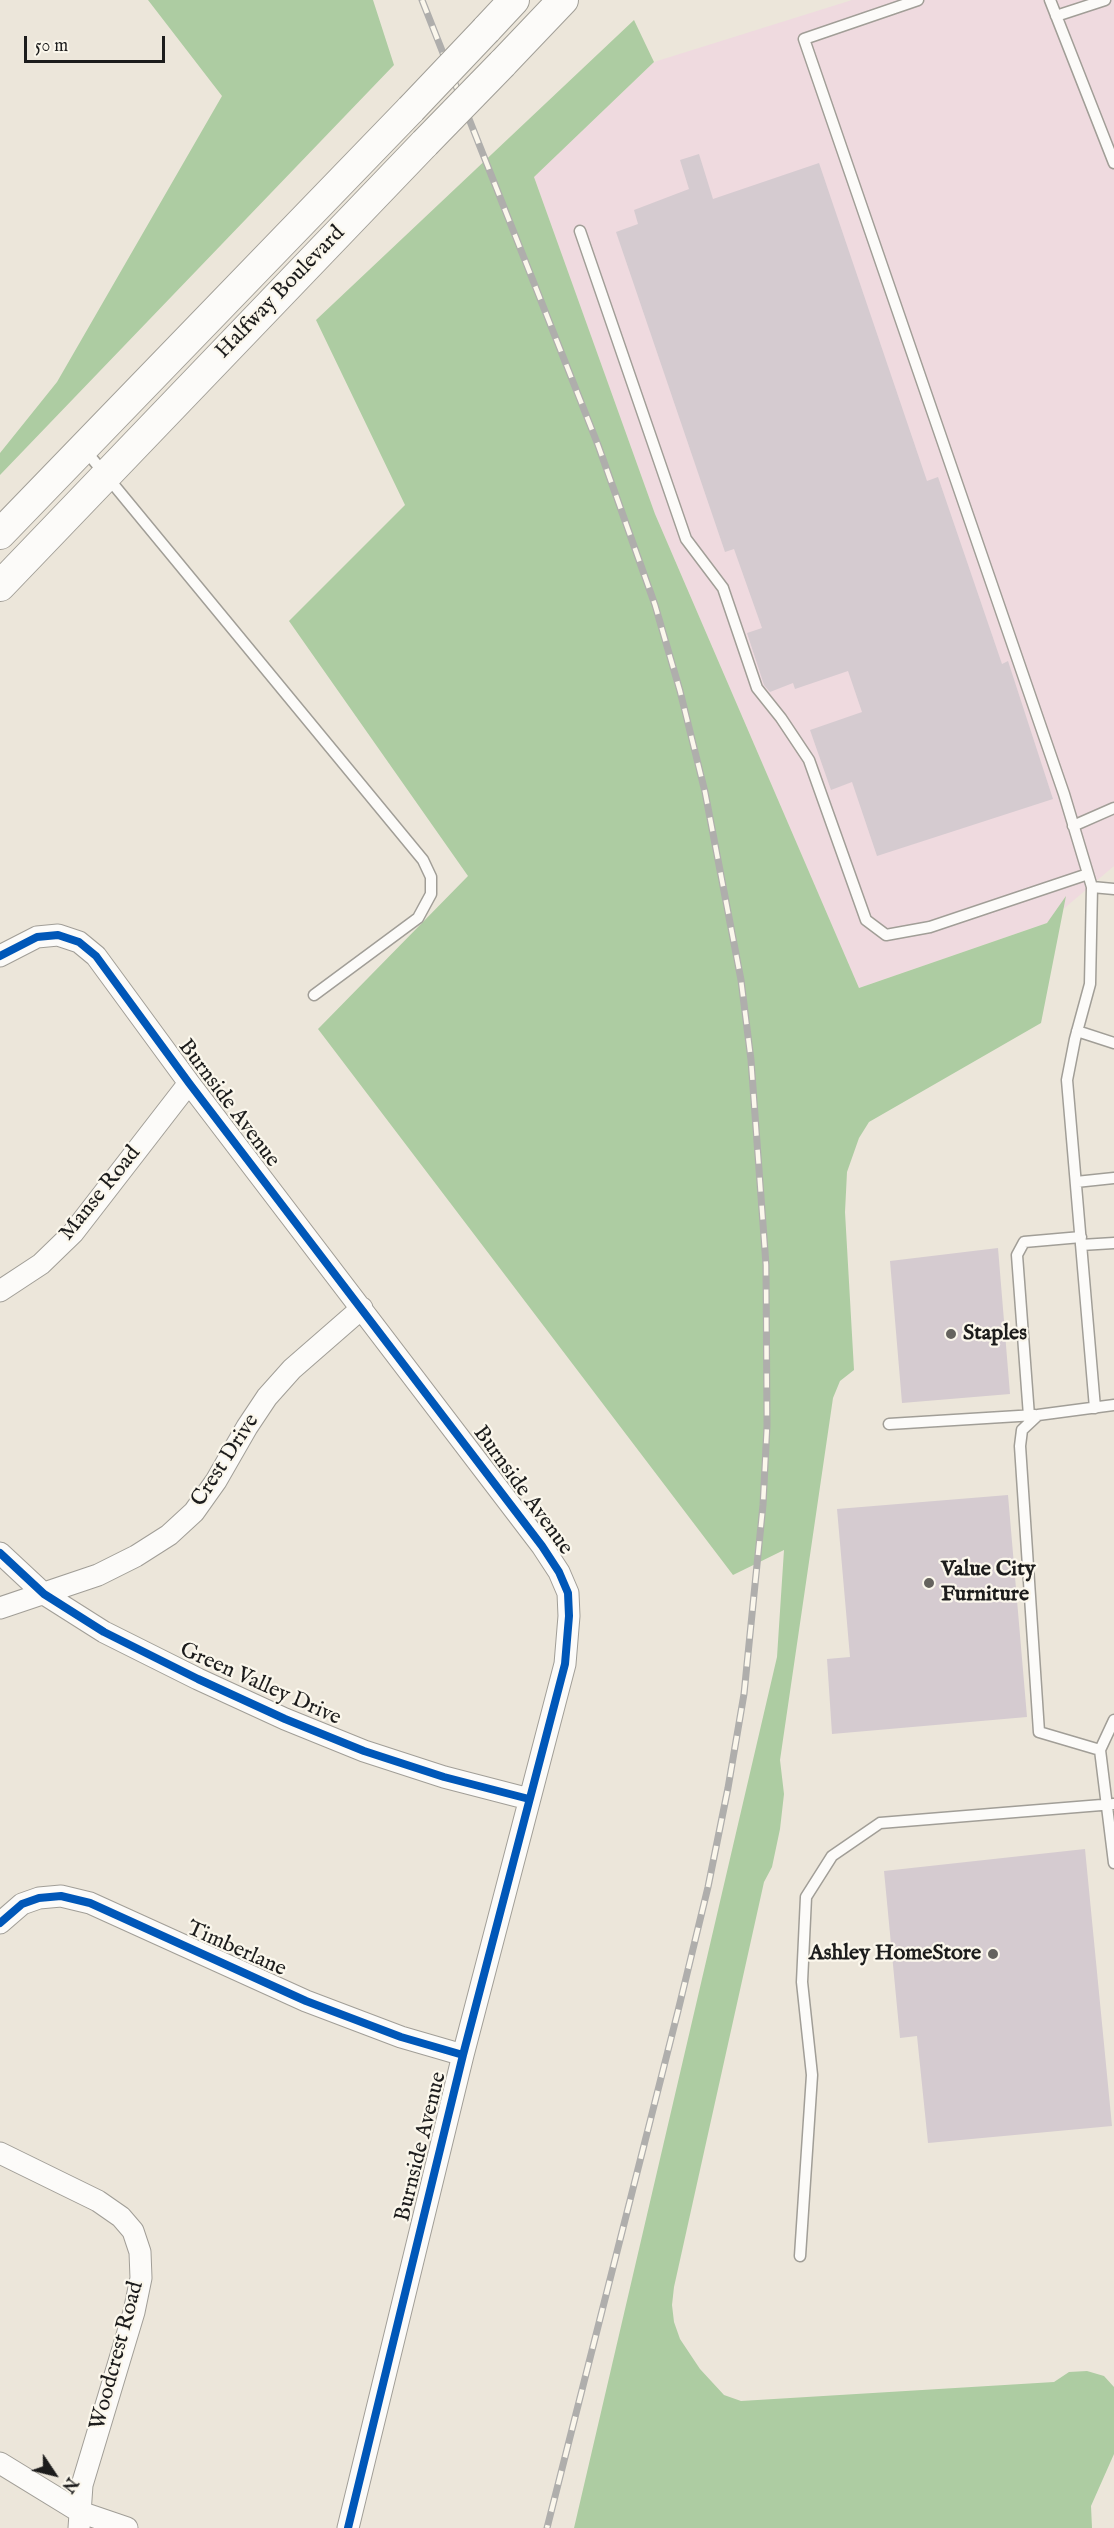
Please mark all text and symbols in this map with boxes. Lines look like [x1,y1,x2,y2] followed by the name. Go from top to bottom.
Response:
[27,24,168,62] scale bar
[35,35,68,58] text: 50 m
[211,221,351,365] street label: Halfway Boulevard
[171,1035,285,1173] street label: Burnside Avenue
[55,1141,147,1247] street label: Manse Road
[963,1321,1027,1347] place label: Staples
[944,1327,958,1341] marker: Staples
[186,1410,266,1512] street label: Crest Drive
[466,1421,578,1561] street label: Burnside Avenue
[941,1557,1036,1609] place label: Value City Furniture
[922,1576,936,1590] marker: Value City Furniture
[175,1638,345,1732] street label: Green Valley Drive
[182,1916,290,1984] street label: Timberlane
[809,1941,981,1967] place label: Ashley HomeStore
[986,1947,1000,1961] marker: Ashley HomeStore
[391,2070,453,2224] street label: Burnside Avenue
[85,2279,151,2433] street label: Woodcrest Road
[24,2444,84,2504] north arrow
[57,2473,81,2496] text: N

